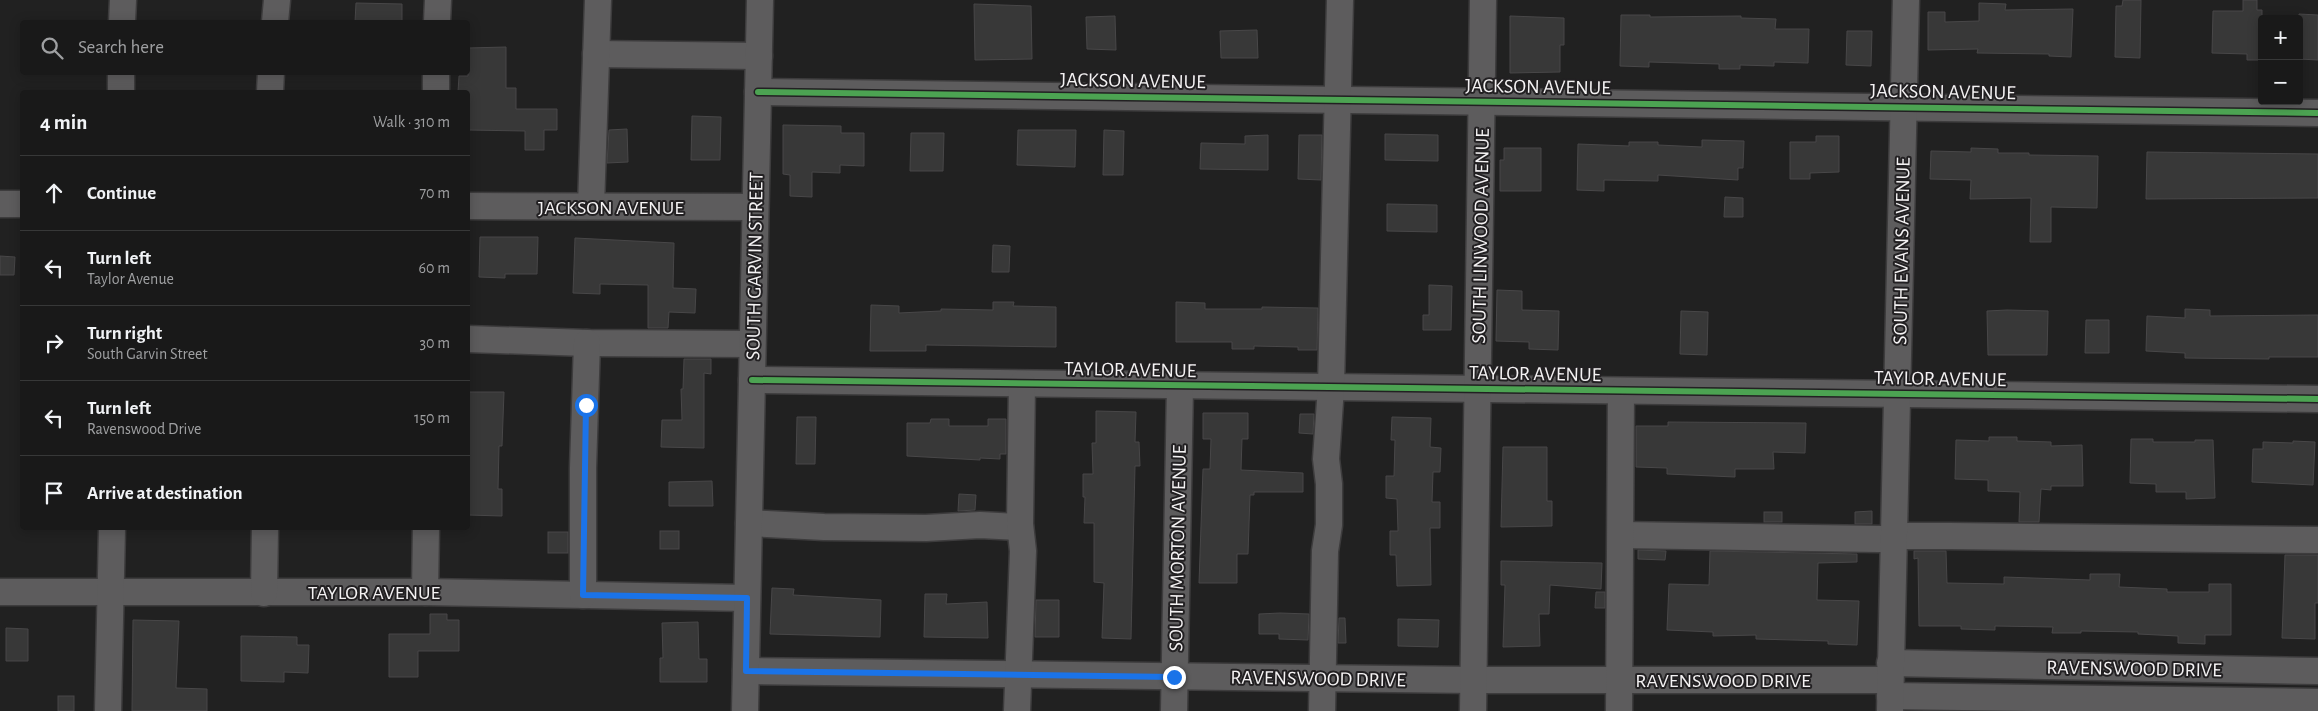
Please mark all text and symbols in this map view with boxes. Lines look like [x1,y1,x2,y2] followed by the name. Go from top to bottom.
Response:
[2258,15,2303,105] map controls
[2258,15,2303,60] button: +
[20,20,470,75] search box
[38,34,66,62] icon: search
[78,38,164,57] text: Search here
[2258,60,2303,105] button: −
[1060,70,1206,92] street label: JACKSON AVENUE
[1465,76,1611,98] street label: JACKSON AVENUE
[1870,81,2016,103] street label: JACKSON AVENUE
[40,112,87,133] text: 4 min
[373,114,450,130] text: Walk · 310 m
[1469,128,1493,344] street label: SOUTH LINWOOD AVENUE
[1890,157,1914,345] street label: SOUTH EVANS AVENUE
[743,171,767,360] street label: SOUTH GARVIN STREET
[40,179,68,207] icon: ahead
[87,184,156,203] text: Continue
[419,185,450,201] text: 70 m
[538,198,684,218] street label: JACKSON AVENUE
[87,249,151,268] text: Turn left
[40,254,68,282] icon: left
[419,260,450,276] text: 60 m
[87,271,174,287] text: Taylor Avenue
[87,324,162,343] text: Turn right
[40,329,68,357] icon: right
[420,335,450,351] text: 30 m
[87,346,208,362] text: South Garvin Street
[1064,359,1197,381] street label: TAYLOR AVENUE
[1469,363,1602,385] street label: TAYLOR AVENUE
[1874,368,2007,390] street label: TAYLOR AVENUE
[575,394,598,417] route start
[87,399,151,418] text: Turn left
[40,404,68,432] icon: left
[414,410,450,426] text: 150 m
[87,421,201,437] text: Ravenswood Drive
[1166,444,1190,652] street label: SOUTH MORTON AVENUE
[40,479,68,507] icon: arrive
[87,484,243,503] text: Arrive at destination
[308,583,441,603] street label: TAYLOR AVENUE
[2046,657,2222,681] street label: RAVENSWOOD DRIVE
[1163,666,1186,689] route end
[1230,667,1406,691] street label: RAVENSWOOD DRIVE
[1635,671,1811,691] street label: RAVENSWOOD DRIVE

